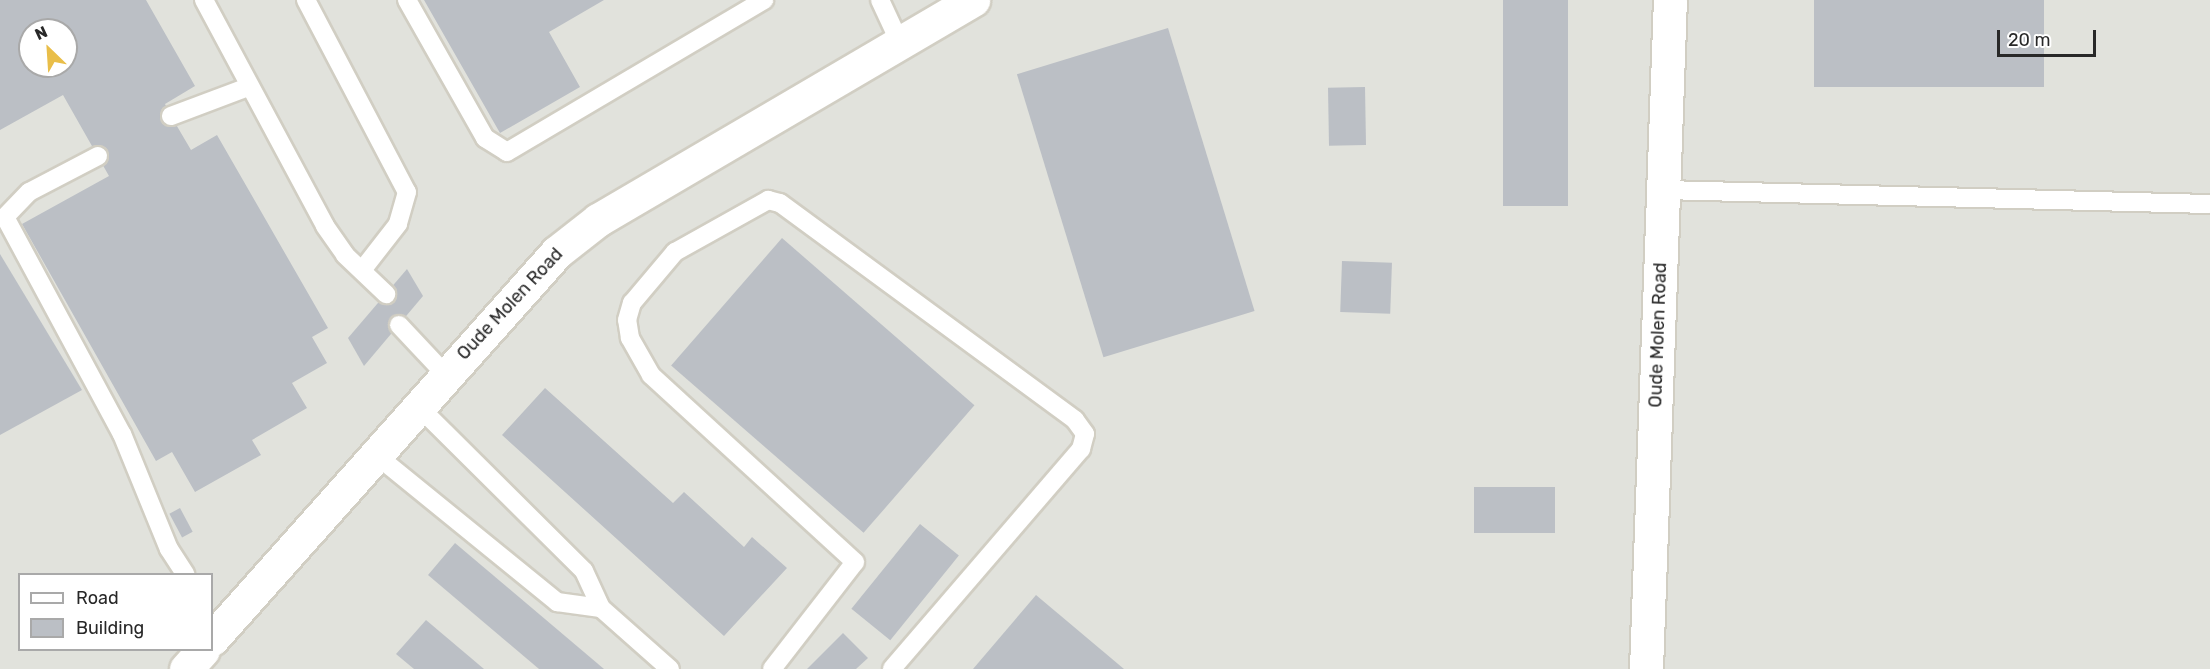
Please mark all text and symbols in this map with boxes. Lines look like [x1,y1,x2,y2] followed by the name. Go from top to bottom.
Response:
[18,18,78,78] north arrow
[2000,18,2099,56] scale bar
[32,22,50,44] text: N
[2008,29,2050,51] text: 20 m
[453,244,567,364] street label: Oude Molen Road
[1645,262,1671,408] street label: Oude Molen Road
[18,573,213,651] legend
[76,587,119,609] text: Road
[76,617,144,639] text: Building

